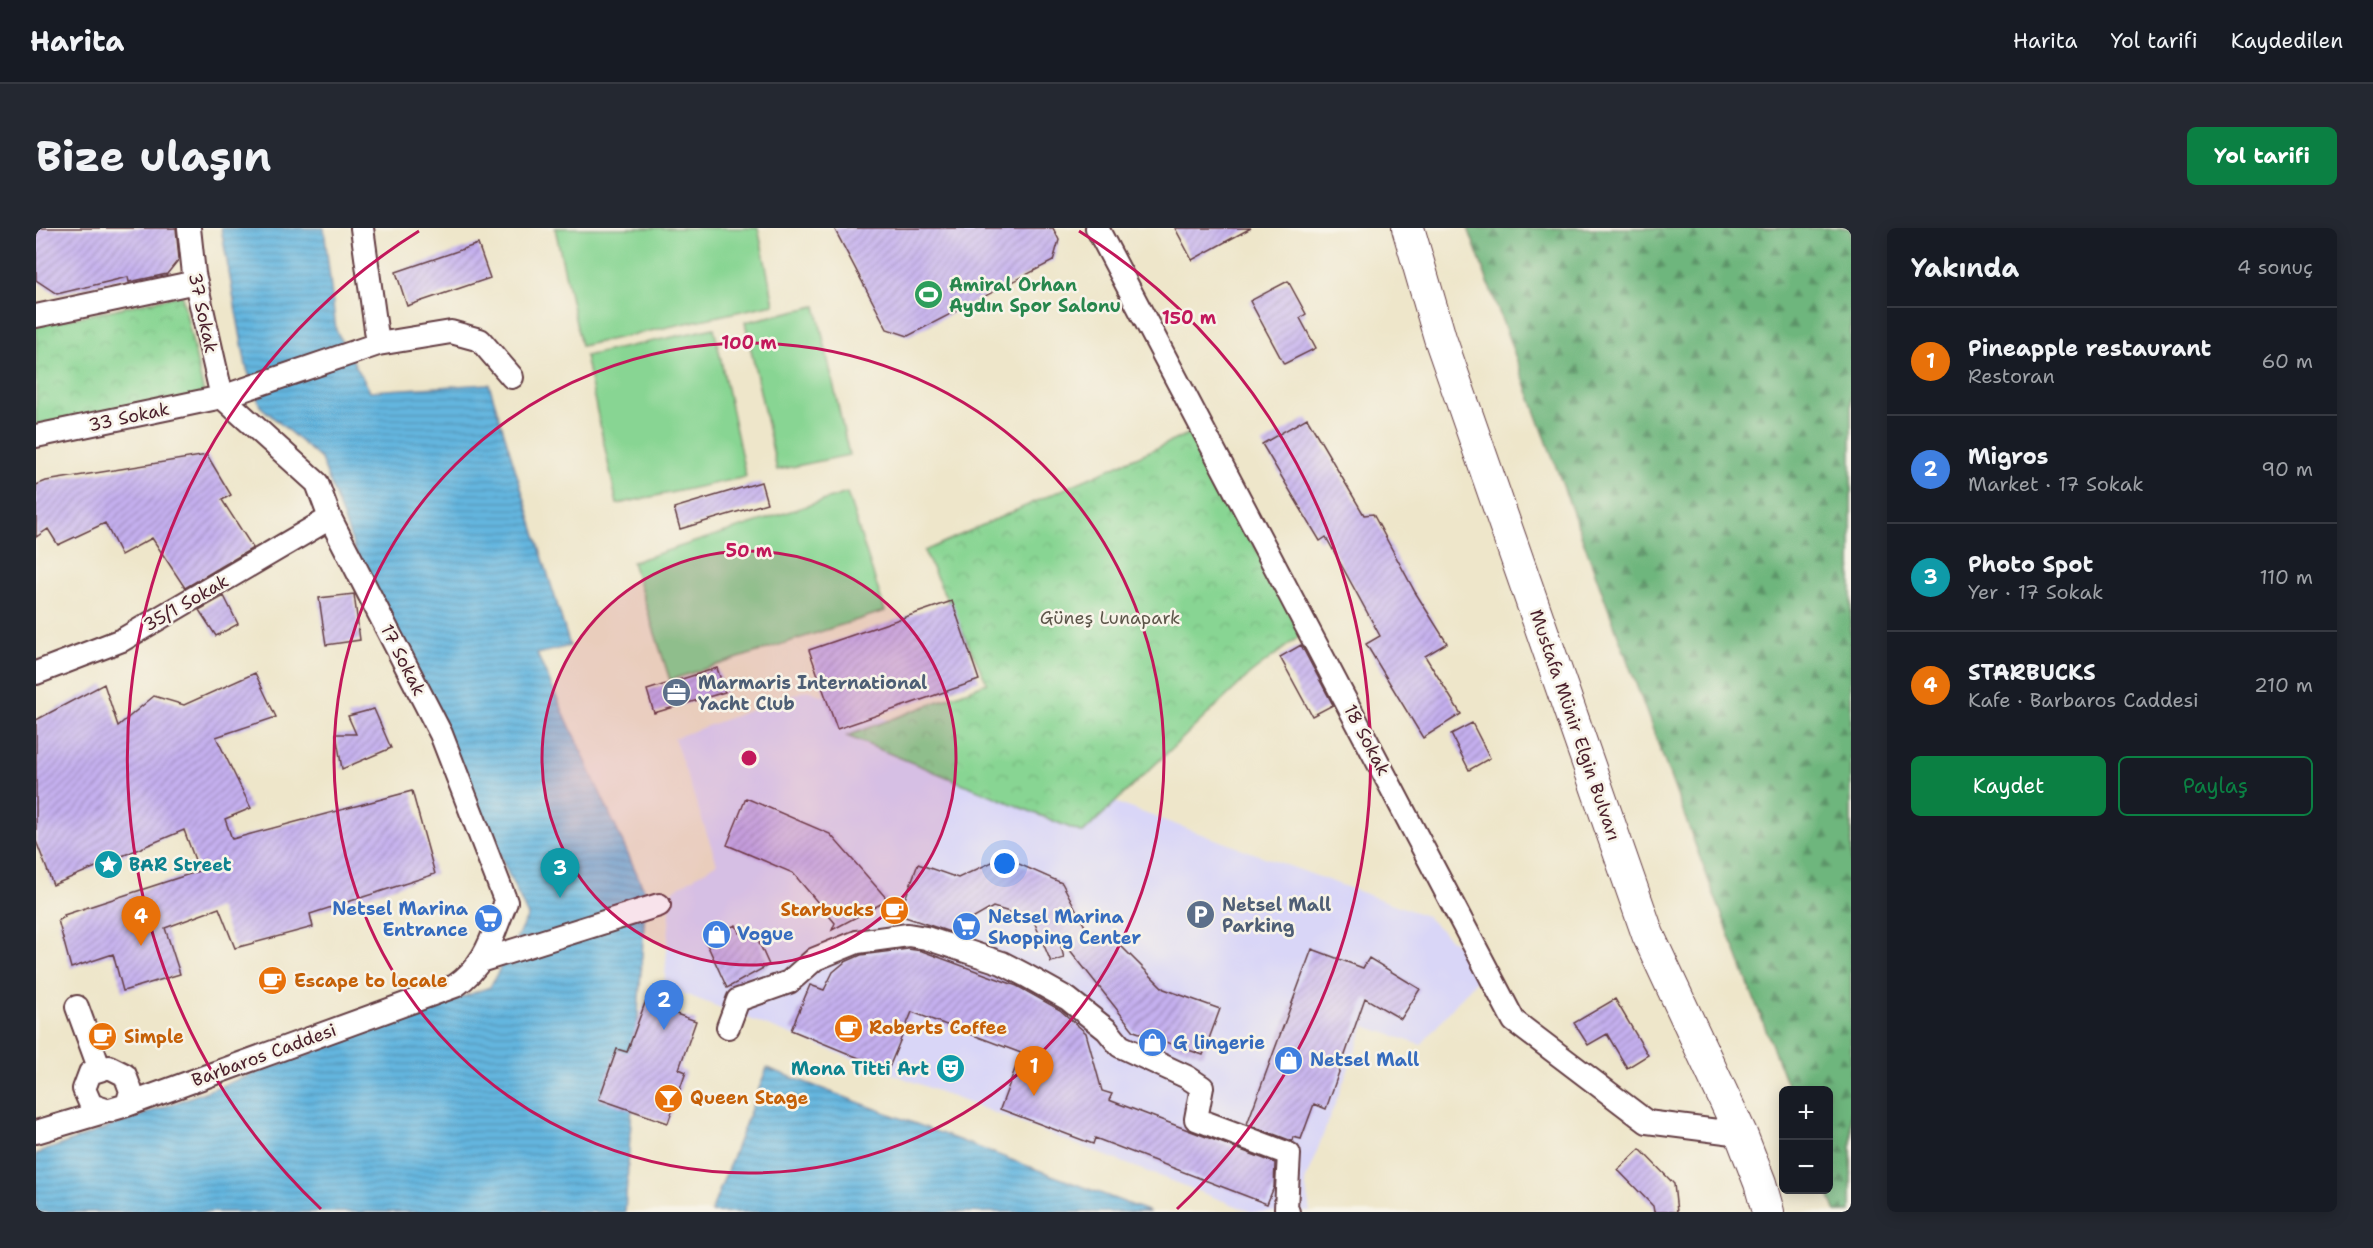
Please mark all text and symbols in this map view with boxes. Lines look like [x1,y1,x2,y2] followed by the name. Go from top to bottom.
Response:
[30,22,124,60] text: Harita
[2013,27,2078,55] text: Harita
[2111,27,2198,55] text: Yol tarifi
[2231,27,2343,55] text: Kaydedilen
[2187,127,2337,185] button: Yol tarifi
[36,128,271,184] text: Bize ulaşın
[1911,250,2019,285] text: Yakında
[2237,254,2313,280] text: 4 sonuç
[183,271,223,355] street label: 37 Sokak
[949,273,1121,318] place label: Amiral Orhan Aydın Spor Salonu
[912,279,944,311] sports icon: Amiral Orhan Aydın Spor Salonu
[1162,306,1217,330] text: 150 m
[721,331,777,355] text: 100 m
[1968,334,2211,363] text: Pineapple restaurant
[1926,348,1935,374] text: 1
[2261,348,2313,374] text: 60 m
[1968,363,2055,389] text: Restoran
[86,397,172,437] street label: 33 Sokak
[1968,442,2048,471] text: Migros
[1924,456,1938,482] text: 2
[2261,456,2313,482] text: 90 m
[1968,471,2144,497] text: Market · 17 Sokak
[726,539,773,563] text: 50 m
[1968,550,2093,579] text: Photo Spot
[1924,564,1938,590] text: 3
[2259,564,2313,590] text: 110 m
[139,569,233,637] street label: 35/1 Sokak
[1968,579,2103,605] text: Yer · 17 Sokak
[1040,606,1180,630] park label: Güneş Lunapark
[1524,606,1626,844] street label: Mustafa Münir Elgin Bulvarı
[375,620,431,700] street label: 17 Sokak
[1968,658,2096,687] text: STARBUCKS
[698,671,927,716] place label: Marmaris International Yacht Club
[1924,672,1938,698] text: 4
[2254,672,2313,698] text: 210 m
[661,677,693,709] office icon: Marmaris International Yacht Club
[1968,687,2199,713] text: Kafe · Barbaros Caddesi
[1338,700,1396,780] street label: 18 Sokak
[739,748,759,768] centre of rings
[1911,756,2106,816] button: Kaydet
[2118,756,2313,816] button: Paylaş
[540,848,580,898] pin: 3
[92,849,124,881] place icon: BAR Street
[990,849,1019,878] your location
[129,853,232,877] place label: BAR Street
[1222,893,1331,938] place label: Netsel Mall Parking
[879,894,911,926] cafe icon: Starbucks
[122,896,160,946] pin: 4
[332,897,469,942] place label: Netsel Marina Entrance
[780,898,874,922] place label: Starbucks
[1185,899,1217,931] parking icon: Netsel Mall Parking
[473,903,505,935] supermarket icon: Netsel Marina Entrance
[988,905,1141,950] place label: Netsel Marina Shopping Center
[951,911,983,943] supermarket icon: Netsel Marina Shopping Center
[700,918,732,950] shop icon: Vogue
[737,922,794,946] place label: Vogue
[257,965,289,997] cafe icon: Escape to locale
[294,969,448,993] place label: Escape to locale
[644,980,684,1030] pin: 2
[832,1012,864,1044] cafe icon: Roberts Coffee
[869,1016,1007,1040] place label: Roberts Coffee
[188,1018,340,1092] street label: Barbaros Caddesi
[87,1021,119,1053] cafe icon: Simple
[124,1025,184,1049] place label: Simple
[1136,1027,1168,1059] shop icon: G lingerie
[1173,1031,1265,1055] place label: G lingerie
[1273,1044,1305,1076] shop icon: Netsel Mall
[1014,1046,1054,1096] pin: 1
[1310,1048,1419,1072] place label: Netsel Mall
[934,1053,966,1085] theatre icon: Mona Titti Art
[791,1057,929,1081] place label: Mona Titti Art
[653,1082,685,1114] bar icon: Queen Stage
[690,1086,809,1110] place label: Queen Stage
[1779,1086,1833,1194] map controls
[1779,1086,1833,1140] button: +
[1779,1140,1833,1194] button: −

